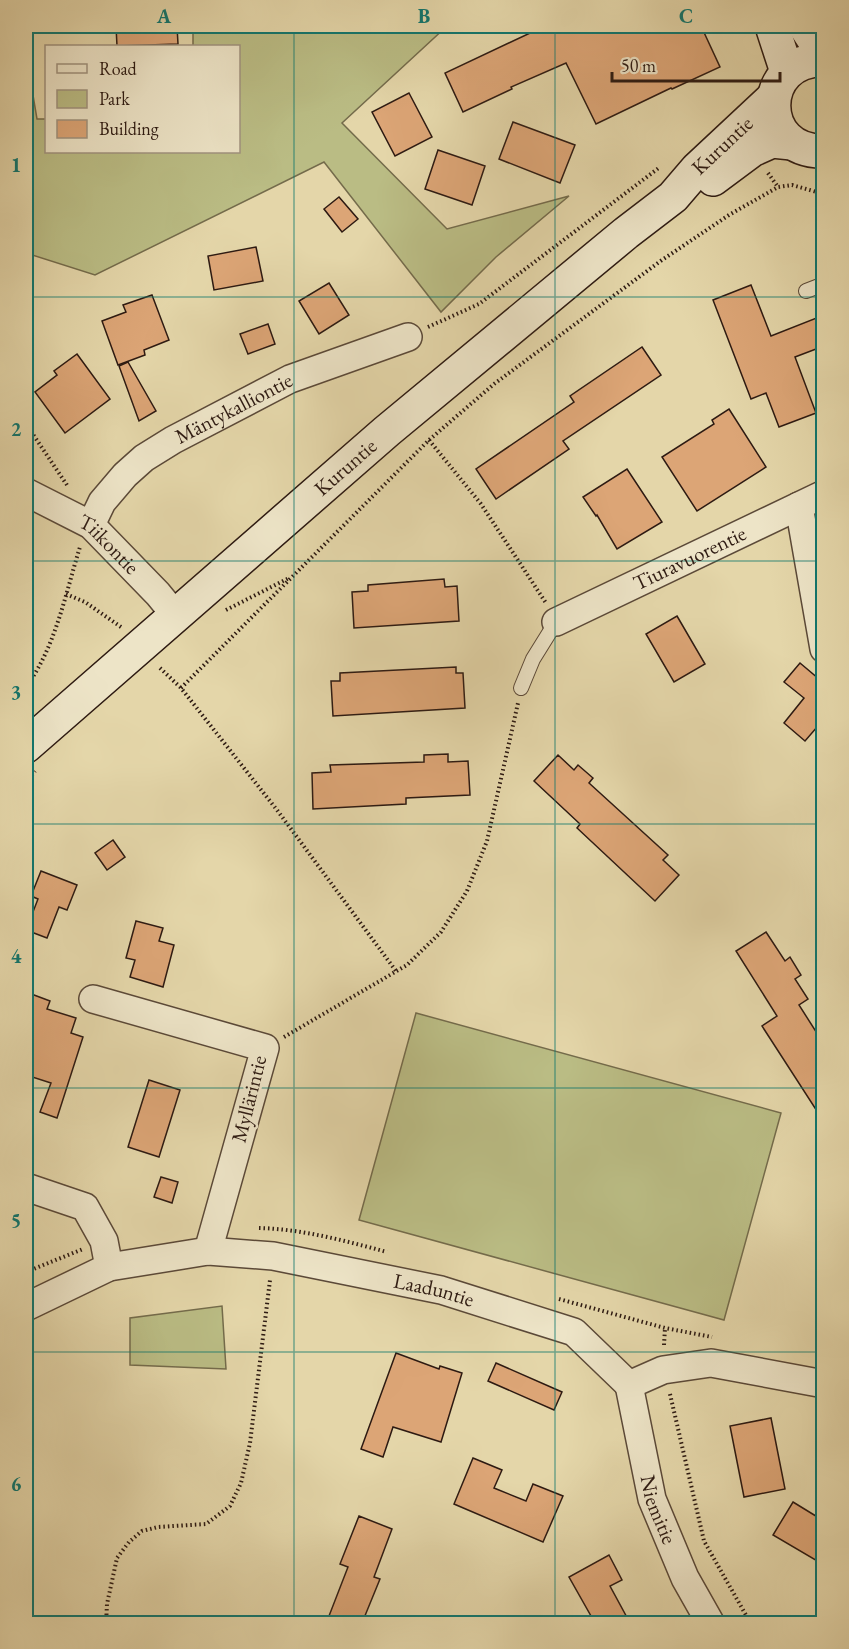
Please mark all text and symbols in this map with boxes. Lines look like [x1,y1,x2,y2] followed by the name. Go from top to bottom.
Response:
[156,3,172,29] text: A
[418,3,430,29] text: B
[679,3,693,29] text: C
[45,45,240,153] legend
[612,45,780,83] scale bar
[621,54,656,77] text: 50 m
[99,57,138,80] text: Road
[99,87,130,110] text: Park
[685,110,758,180] street label: Kuruntie
[99,117,159,140] text: Building
[11,152,21,178] text: 1
[170,366,297,450] street label: Mäntykalliontie
[11,416,22,442] text: 2
[308,432,382,502] street label: Kuruntie
[75,507,146,580] street label: Tiikontie
[628,519,750,596] street label: Tiuravuorentie
[11,679,21,705] text: 3
[11,943,22,969] text: 4
[225,1052,272,1145] street label: Myllärintie
[11,1207,21,1233] text: 5
[391,1267,478,1313] street label: Laaduntie
[11,1471,22,1497] text: 6
[635,1473,683,1548] street label: Niemitie

